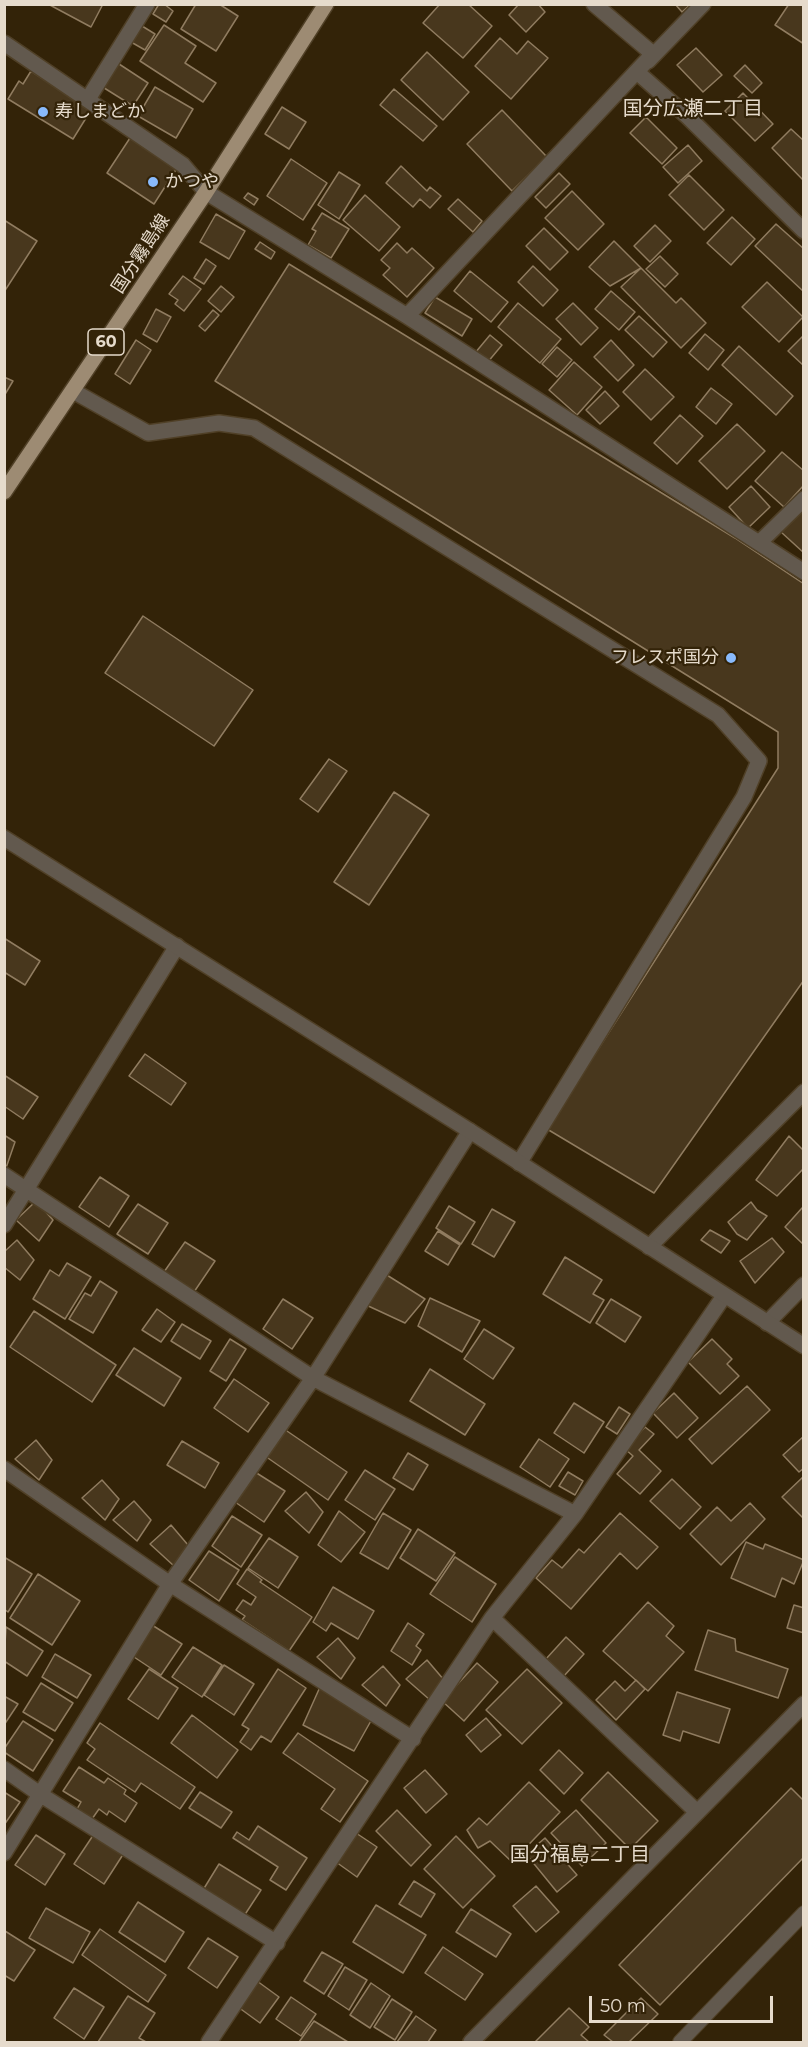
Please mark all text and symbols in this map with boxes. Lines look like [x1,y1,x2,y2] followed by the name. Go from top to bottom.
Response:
[623,97,763,121] district label: 国分広瀬二丁目
[55,101,145,123] place label: 寿しまどか
[36,105,50,119] marker: 寿しまどか
[165,171,219,193] place label: かつや
[146,175,160,189] marker: かつや
[107,210,175,298] street label: 国分霧島線
[88,329,124,355] road number: 60
[611,647,719,669] place label: フレスポ国分
[724,651,738,665] marker: フレスポ国分
[510,1843,650,1867] district label: 国分福島二丁目
[592,1984,776,2022] scale bar
[600,1995,646,2017] text: 50 m

